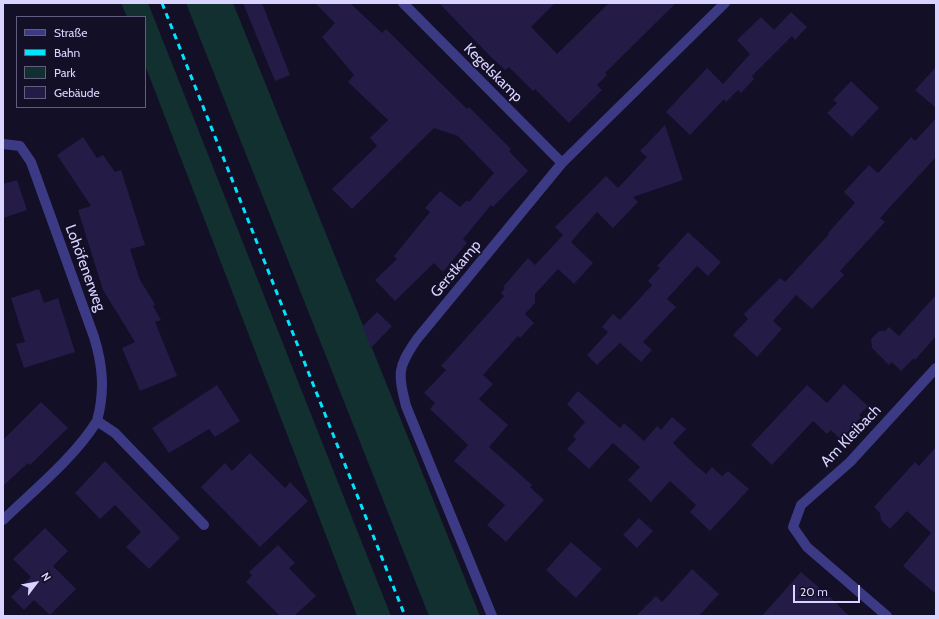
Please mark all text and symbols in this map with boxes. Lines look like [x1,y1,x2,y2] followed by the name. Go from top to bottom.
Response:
[16,16,146,108] legend
[54,25,87,40] text: Straße
[460,40,526,106] street label: Kegelskamp
[54,45,80,60] text: Bahn
[54,65,76,80] text: Park
[54,85,100,100] text: Gebäude
[61,222,109,314] street label: Lohöfenerweg
[427,237,485,301] street label: Gerstkamp
[817,401,885,471] street label: Am Kleibach
[16,563,56,603] north arrow
[38,570,54,584] text: N
[795,577,862,603] scale bar
[800,584,828,599] text: 20 m

